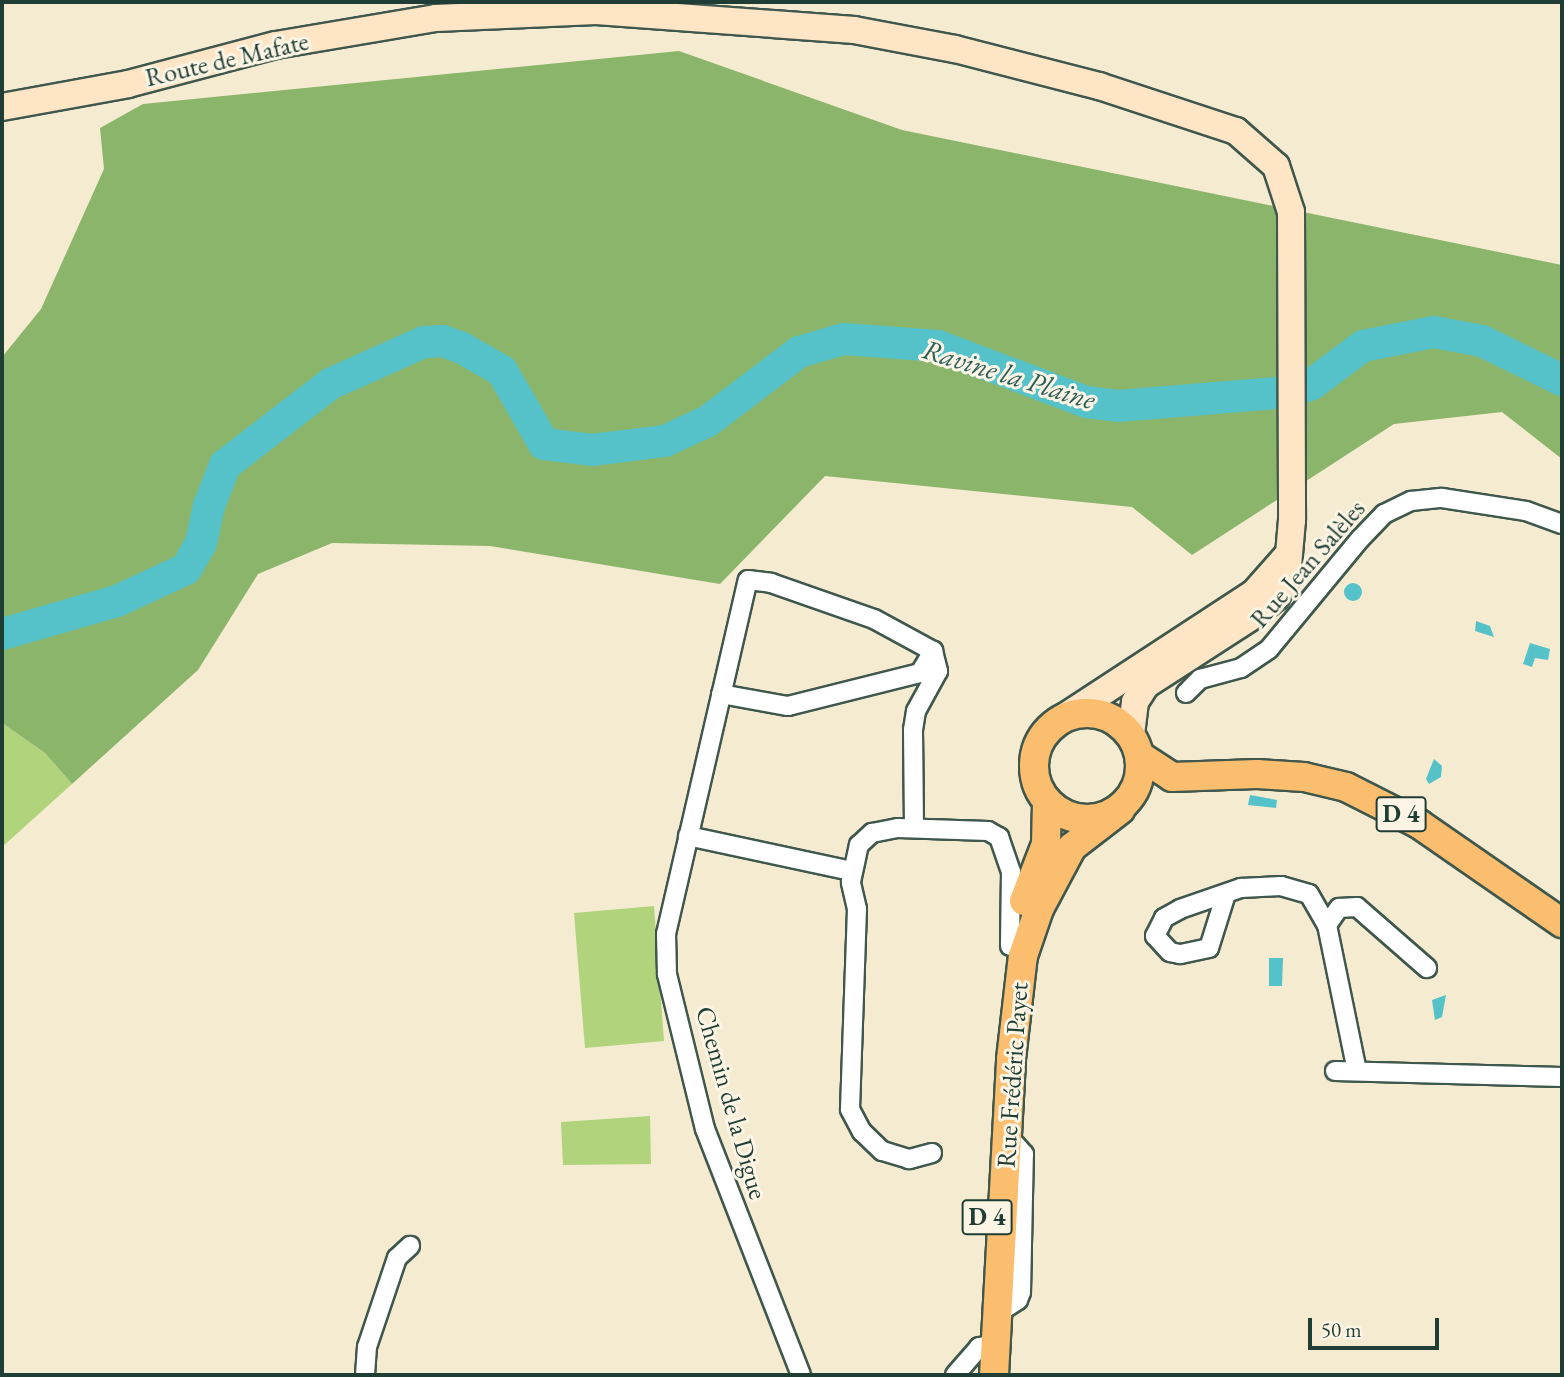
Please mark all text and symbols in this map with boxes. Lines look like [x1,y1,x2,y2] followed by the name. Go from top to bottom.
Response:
[142,26,312,94] street label: Route de Mafate
[919,332,1099,416] water label: Ravine la Plaine
[1244,494,1372,634] street label: Rue Jean Salèles
[1375,794,1427,834] road number: D 4
[991,981,1035,1169] street label: Rue Frédéric Payet
[689,1003,773,1203] street label: Chemin de la Digue
[961,1196,1013,1238] road number: D 4
[1312,1304,1443,1348] scale bar
[1321,1316,1362,1343] text: 50 m

